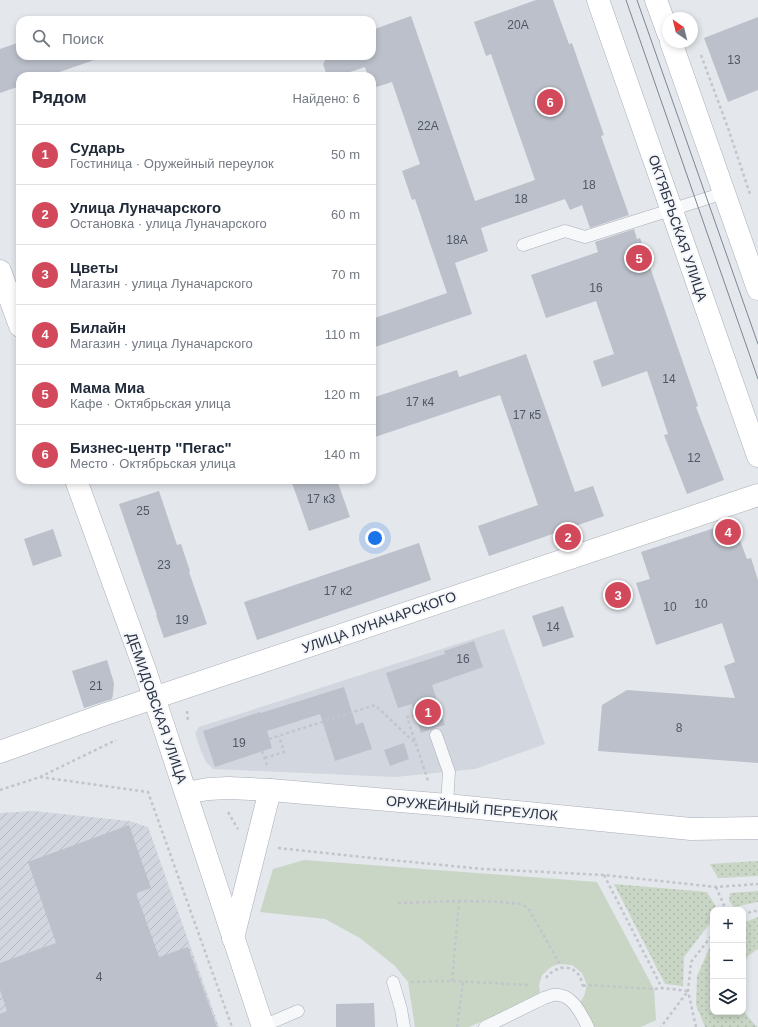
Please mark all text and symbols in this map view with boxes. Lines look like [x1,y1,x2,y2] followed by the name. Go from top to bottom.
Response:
[662,12,698,48] north arrow
[16,16,376,60] search box
[507,18,529,32] house number: 20А
[30,27,52,49] icon: search
[62,30,104,47] text: Поиск
[727,53,741,67] house number: 13
[537,87,563,117] pin: 6
[32,88,87,107] text: Рядом
[292,91,360,106] text: Найдено: 6
[417,119,439,133] house number: 22А
[70,139,125,156] text: Сударь
[41,147,49,162] text: 1
[331,147,360,162] text: 50 m
[645,153,711,304] street label: ОКТЯБРЬСКАЯ УЛИЦА
[70,156,274,171] text: Гостиница · Оружейный переулок
[582,178,596,192] house number: 18
[514,192,528,206] house number: 18
[70,199,221,216] text: Улица Луначарского
[41,207,49,222] text: 2
[331,207,360,222] text: 60 m
[70,216,267,231] text: Остановка · улица Луначарского
[446,233,468,247] house number: 18А
[626,243,652,273] pin: 5
[70,259,118,276] text: Цветы
[41,267,49,282] text: 3
[331,267,360,282] text: 70 m
[70,276,253,291] text: Магазин · улица Луначарского
[589,281,603,295] house number: 16
[70,319,126,336] text: Билайн
[41,327,49,342] text: 4
[325,327,360,342] text: 110 m
[70,336,253,351] text: Магазин · улица Луначарского
[662,372,676,386] house number: 14
[70,379,145,396] text: Мама Миа
[41,387,49,402] text: 5
[324,387,360,402] text: 120 m
[406,395,435,409] house number: 17 к4
[70,396,231,411] text: Кафе · Октябрьская улица
[513,408,542,422] house number: 17 к5
[70,439,232,456] text: Бизнес-центр "Пегас"
[41,447,49,462] text: 6
[324,447,360,462] text: 140 m
[687,451,701,465] house number: 12
[70,456,236,471] text: Место · Октябрьская улица
[307,492,336,506] house number: 17 к3
[136,504,150,518] house number: 25
[715,517,741,547] pin: 4
[555,522,581,552] pin: 2
[365,528,385,548] your location
[157,558,171,572] house number: 23
[605,580,631,610] pin: 3
[324,584,353,598] house number: 17 к2
[300,588,458,656] street label: УЛИЦА ЛУНАЧАРСКОГО
[694,597,708,611] house number: 10
[663,600,677,614] house number: 10
[175,613,189,627] house number: 19
[546,620,560,634] house number: 14
[124,630,191,786] street label: ДЕМИДОВСКАЯ УЛИЦА
[456,652,470,666] house number: 16
[89,679,103,693] house number: 21
[415,697,441,727] pin: 1
[676,721,683,735] house number: 8
[232,736,246,750] house number: 19
[385,792,559,824] street label: ОРУЖЕЙНЫЙ ПЕРЕУЛОК
[710,907,746,1015] map controls
[710,907,746,943] button: +
[710,943,746,979] button: −
[96,970,103,984] house number: 4
[710,979,746,1015] button: layers

